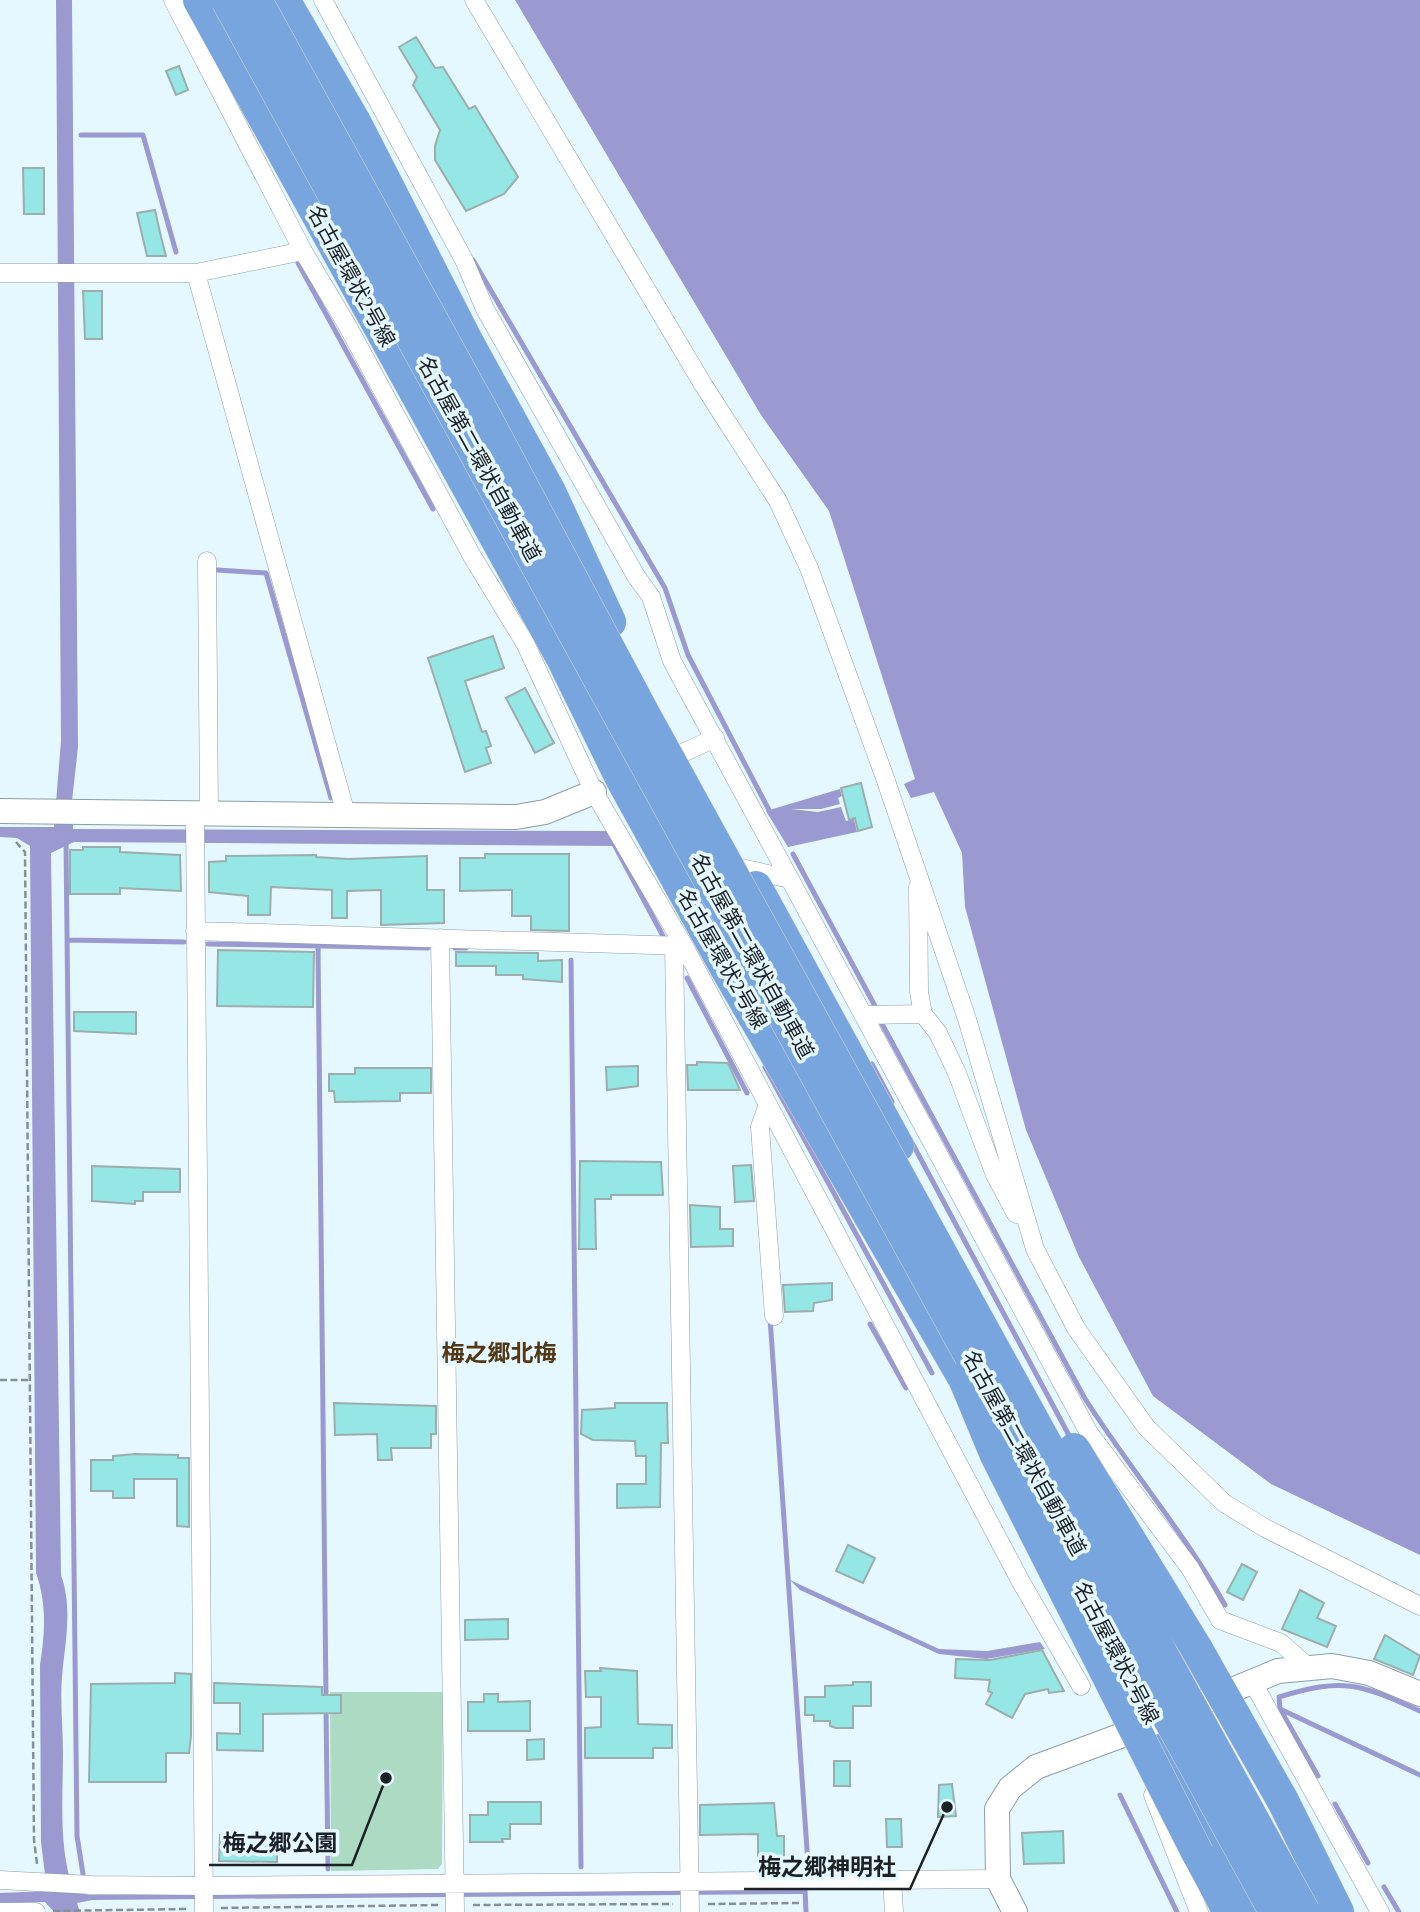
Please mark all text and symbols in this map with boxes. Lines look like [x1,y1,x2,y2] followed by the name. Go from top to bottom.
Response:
[302,201,400,351] street label: 名古屋環状2号線
[413,352,545,566] street label: 名古屋第二環状自動車道
[686,849,818,1063] street label: 名古屋第二環状自動車道
[672,885,772,1033] street label: 名古屋環状2号線
[442,1341,557,1366] district label: 梅之郷北梅
[958,1346,1090,1560] street label: 名古屋第二環状自動車道
[1068,1578,1164,1728] street label: 名古屋環状2号線
[209,1821,352,1865] callout: 梅之郷公園
[223,1831,338,1856] text: 梅之郷公園
[744,1845,910,1889] callout: 梅之郷神明社
[758,1855,896,1880] text: 梅之郷神明社

